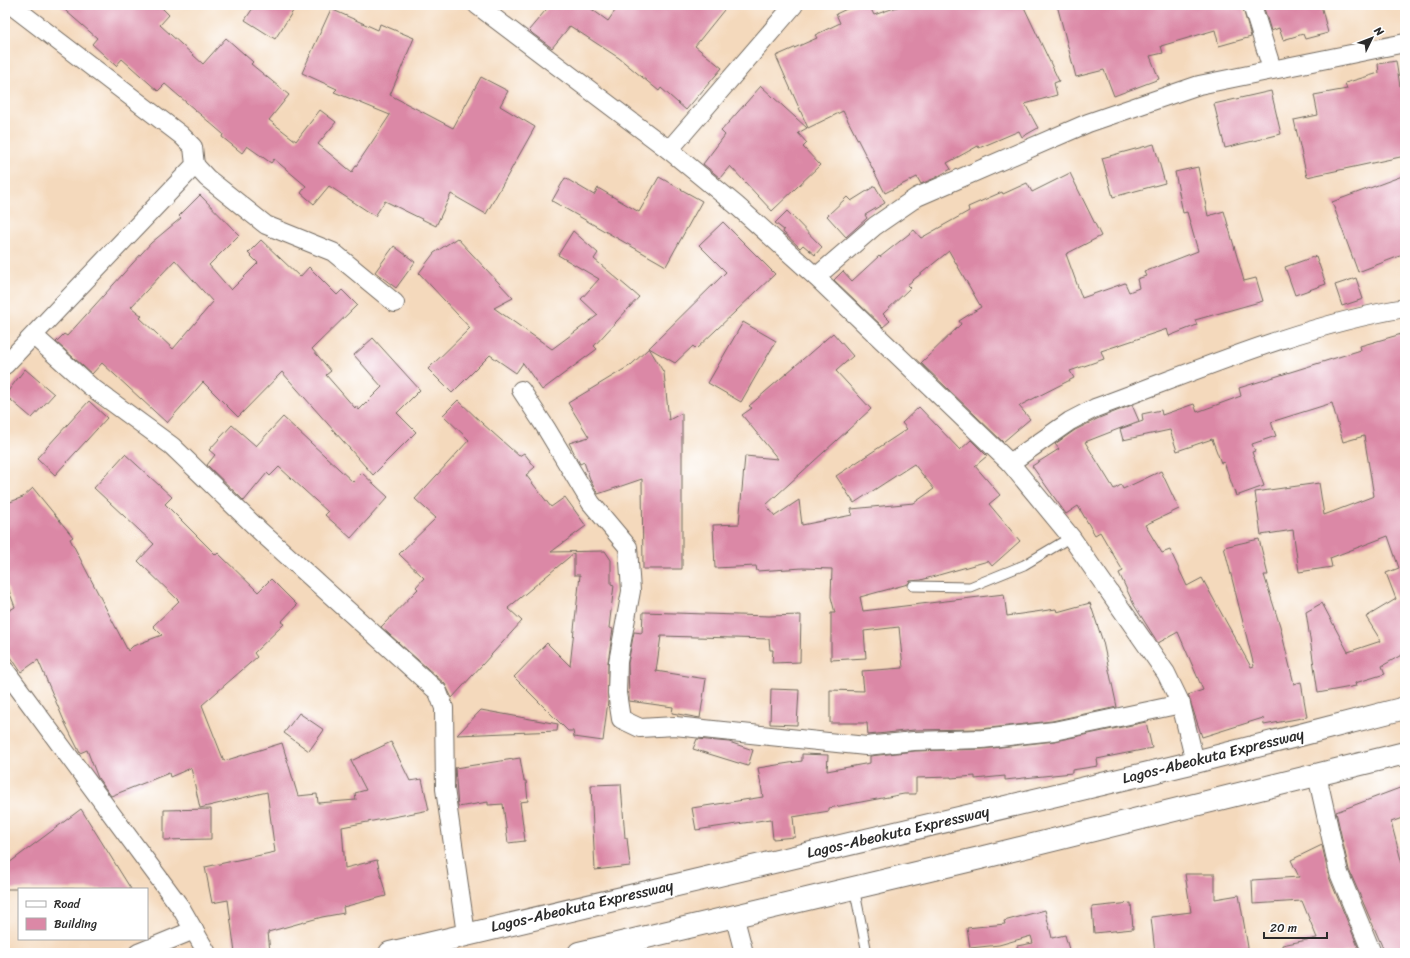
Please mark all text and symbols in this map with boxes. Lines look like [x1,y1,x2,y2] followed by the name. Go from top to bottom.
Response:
[1352,18,1392,58] north arrow
[1369,22,1389,41] text: N
[1119,721,1307,791] street label: Lagos-Abeokuta Expressway
[804,798,992,866] street label: Lagos-Abeokuta Expressway
[488,872,676,940] street label: Lagos-Abeokuta Expressway
[18,888,148,940] legend
[54,893,81,915] text: Road
[54,913,97,935] text: Building
[1264,914,1327,940] scale bar
[1270,917,1297,939] text: 20 m

